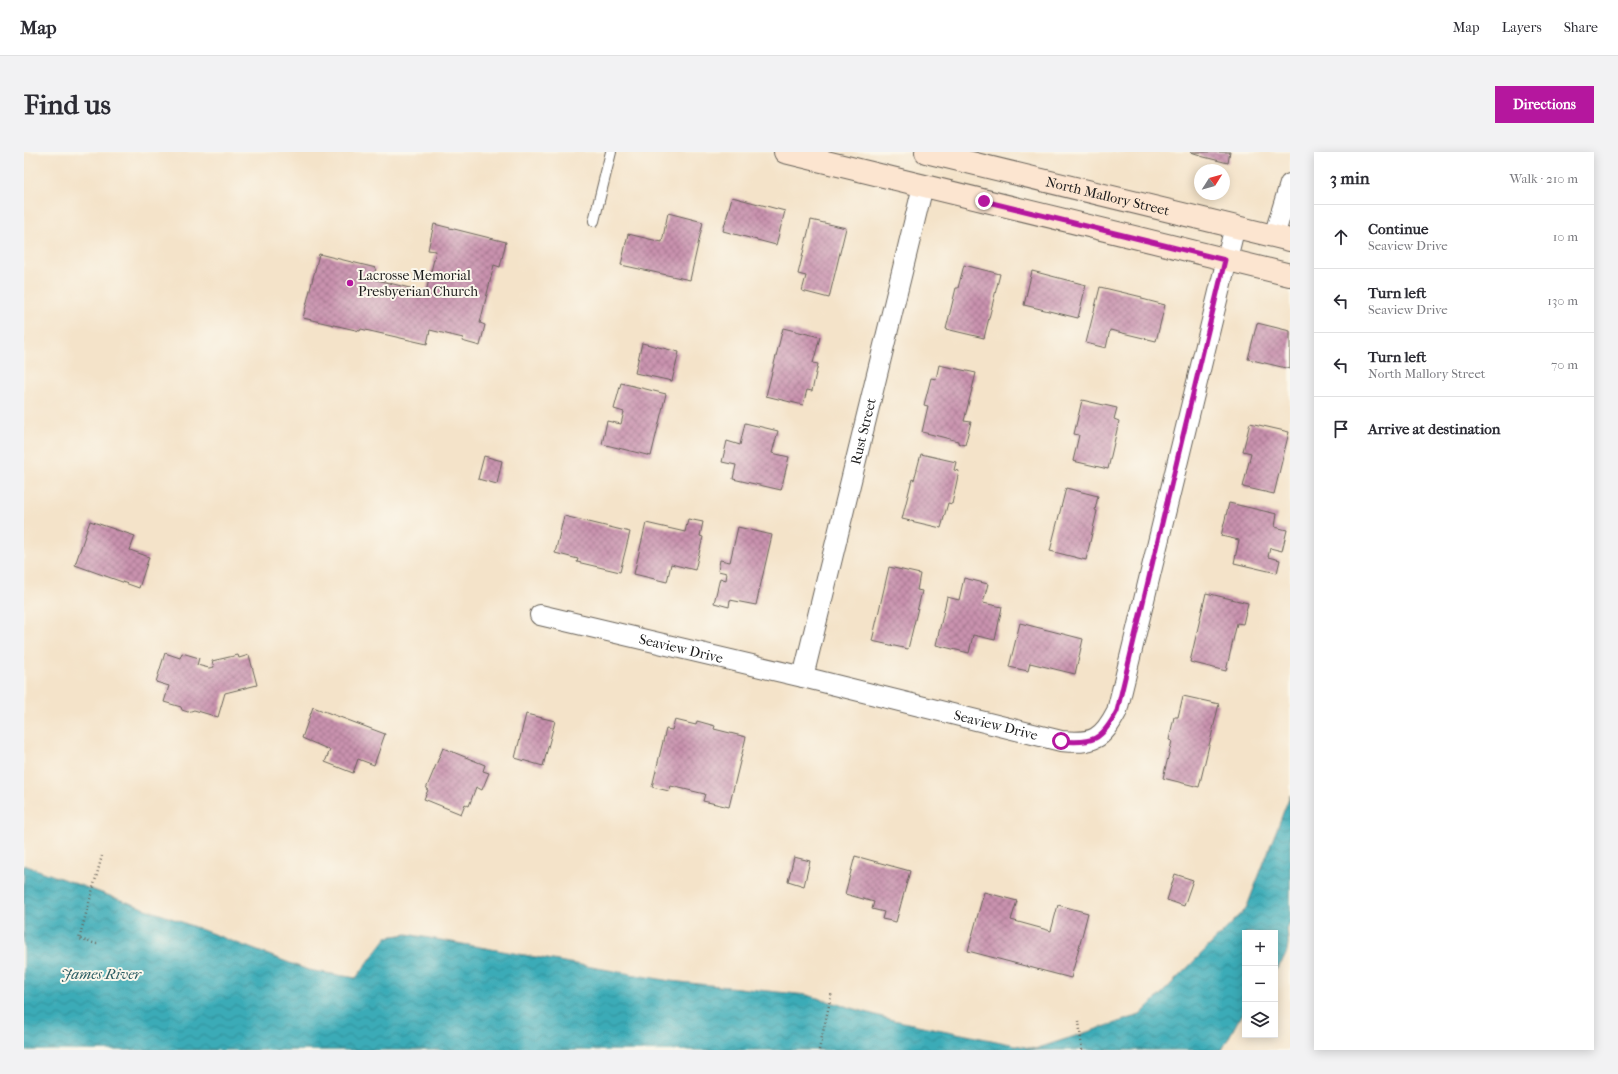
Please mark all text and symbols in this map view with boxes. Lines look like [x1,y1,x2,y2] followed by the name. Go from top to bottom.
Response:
[20,17,56,39] text: Map
[1453,19,1480,36] text: Map
[1502,19,1542,36] text: Layers
[1564,19,1598,36] text: Share
[1495,86,1594,123] button: Directions
[24,88,111,121] text: Find us
[1194,164,1230,200] north arrow
[1330,168,1370,188] text: 3 min
[1510,171,1578,186] text: Walk · 210 m
[1044,173,1171,219] street label: North Mallory Street
[975,192,993,210] route end
[1368,220,1428,238] text: Continue
[1330,226,1352,248] icon: ahead
[1553,229,1578,244] text: 10 m
[1368,238,1448,253] text: Seaview Drive
[358,267,478,300] place label: Lacrosse Memorial Presbyerian Church
[345,278,355,288] marker: Lacrosse Memorial Presbyerian Church
[1368,284,1426,302] text: Turn left
[1330,290,1352,312] icon: left
[1547,293,1578,308] text: 130 m
[1368,302,1448,317] text: Seaview Drive
[1368,348,1426,366] text: Turn left
[1330,354,1352,376] icon: left
[1551,357,1578,372] text: 70 m
[1368,366,1486,381] text: North Mallory Street
[847,396,879,466] street label: Rust Street
[1330,418,1352,440] icon: arrive
[1368,420,1500,438] text: Arrive at destination
[637,630,725,666] street label: Seaview Drive
[952,706,1040,743] street label: Seaview Drive
[1052,732,1070,750] route start
[1242,930,1278,1038] map controls
[1242,930,1278,966] button: +
[61,965,142,983] water label: James River
[1242,966,1278,1002] button: −
[1242,1002,1278,1038] button: layers

